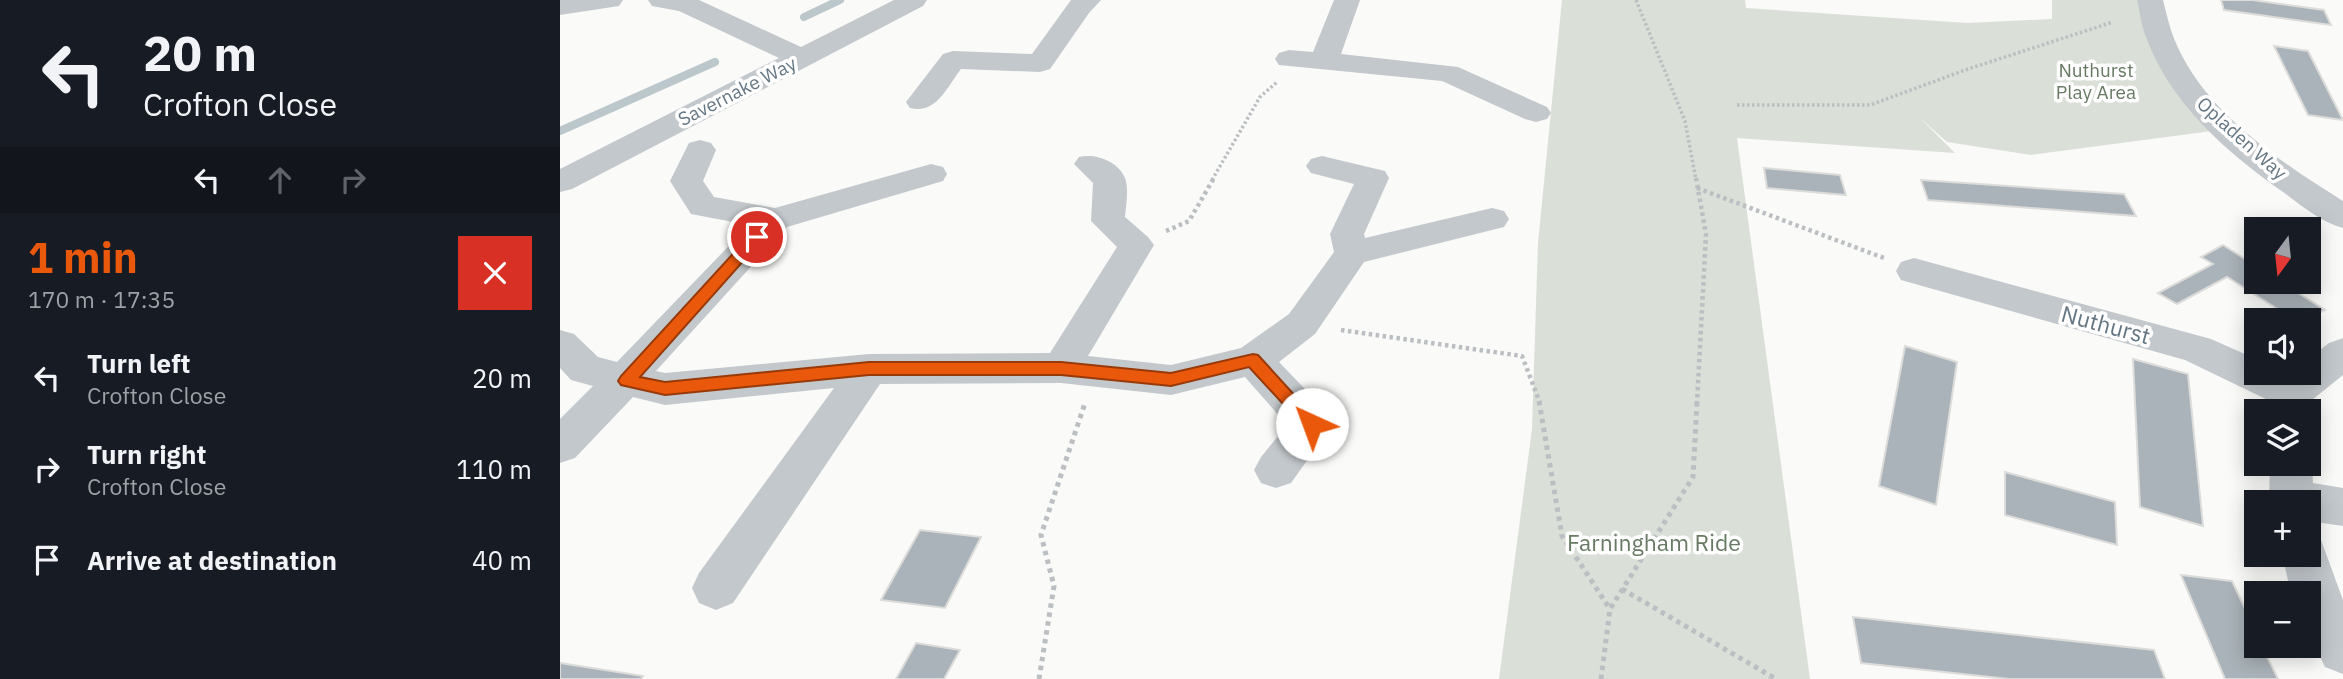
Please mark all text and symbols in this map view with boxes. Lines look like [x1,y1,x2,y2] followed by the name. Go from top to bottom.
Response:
[143,21,257,84] text: 20 m
[28,28,119,119] icon: left
[674,51,801,131] street label: Savernake Way
[2056,58,2136,104] park label: Nuthurst Play Area
[143,83,337,125] text: Crofton Close
[2192,91,2292,185] street label: Opladen Way
[188,161,226,199] icon: left
[261,161,299,199] icon: ahead
[334,161,372,199] icon: right
[727,207,787,267] pin
[2244,217,2320,294] north arrow
[2244,217,2321,658] map controls
[738,218,776,256] icon: arrive
[28,230,138,285] text: 1 min
[458,236,532,310] button: close
[28,284,175,314] text: 170 m · 17:35
[2058,298,2154,350] street label: Nuthurst
[2244,308,2321,385] button: sound
[87,346,190,380] text: Turn left
[28,359,66,397] icon: left
[472,361,532,395] text: 20 m
[87,380,226,410] text: Crofton Close
[1275,387,1349,461] position arrow
[2244,399,2321,476] button: layers
[87,437,206,471] text: Turn right
[28,450,66,488] icon: right
[456,452,532,486] text: 110 m
[87,471,226,501] text: Crofton Close
[2244,490,2321,567] button: +
[1567,527,1741,557] park label: Farningham Ride
[28,541,66,579] icon: arrive
[87,543,337,577] text: Arrive at destination
[472,543,532,577] text: 40 m
[2244,581,2321,658] button: −

